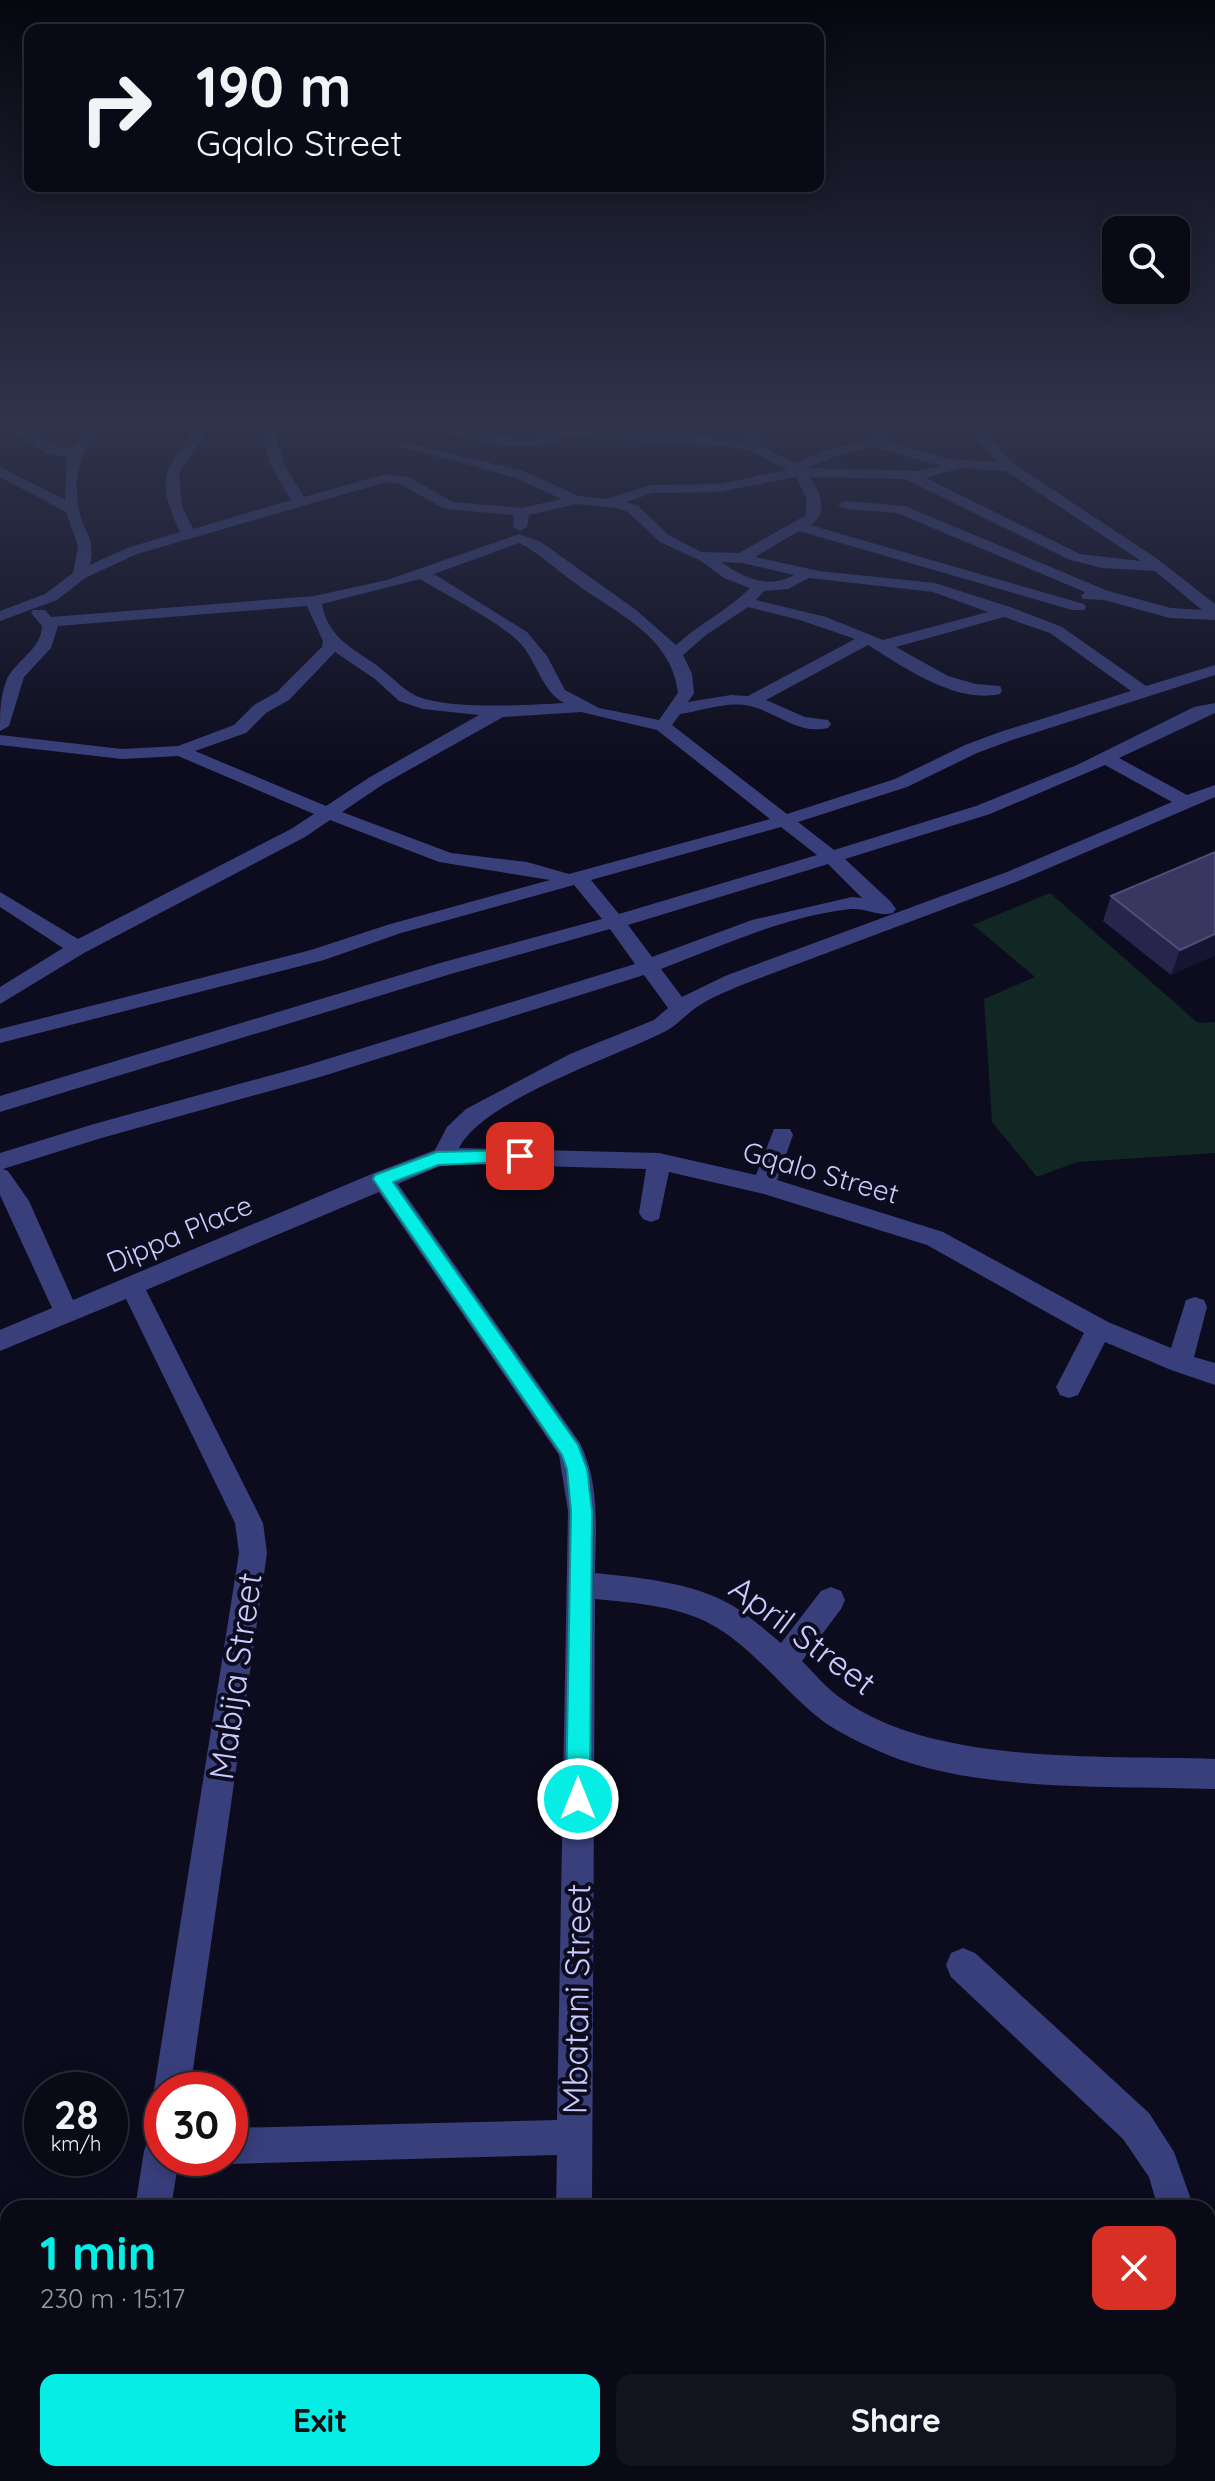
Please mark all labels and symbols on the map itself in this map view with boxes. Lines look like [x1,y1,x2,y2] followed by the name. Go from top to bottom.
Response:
[486,1122,554,1190] pin
[739,1133,903,1211] street label: Gqalo Street
[101,1187,257,1279] street label: Dippa Place
[721,1566,885,1704] street label: April Street
[199,1570,271,1782] street label: Mabija Street
[536,1757,620,1841] position arrow
[552,1883,600,2115] street label: Mbatani Street
[144,2072,248,2176] speed limit sign: 30

